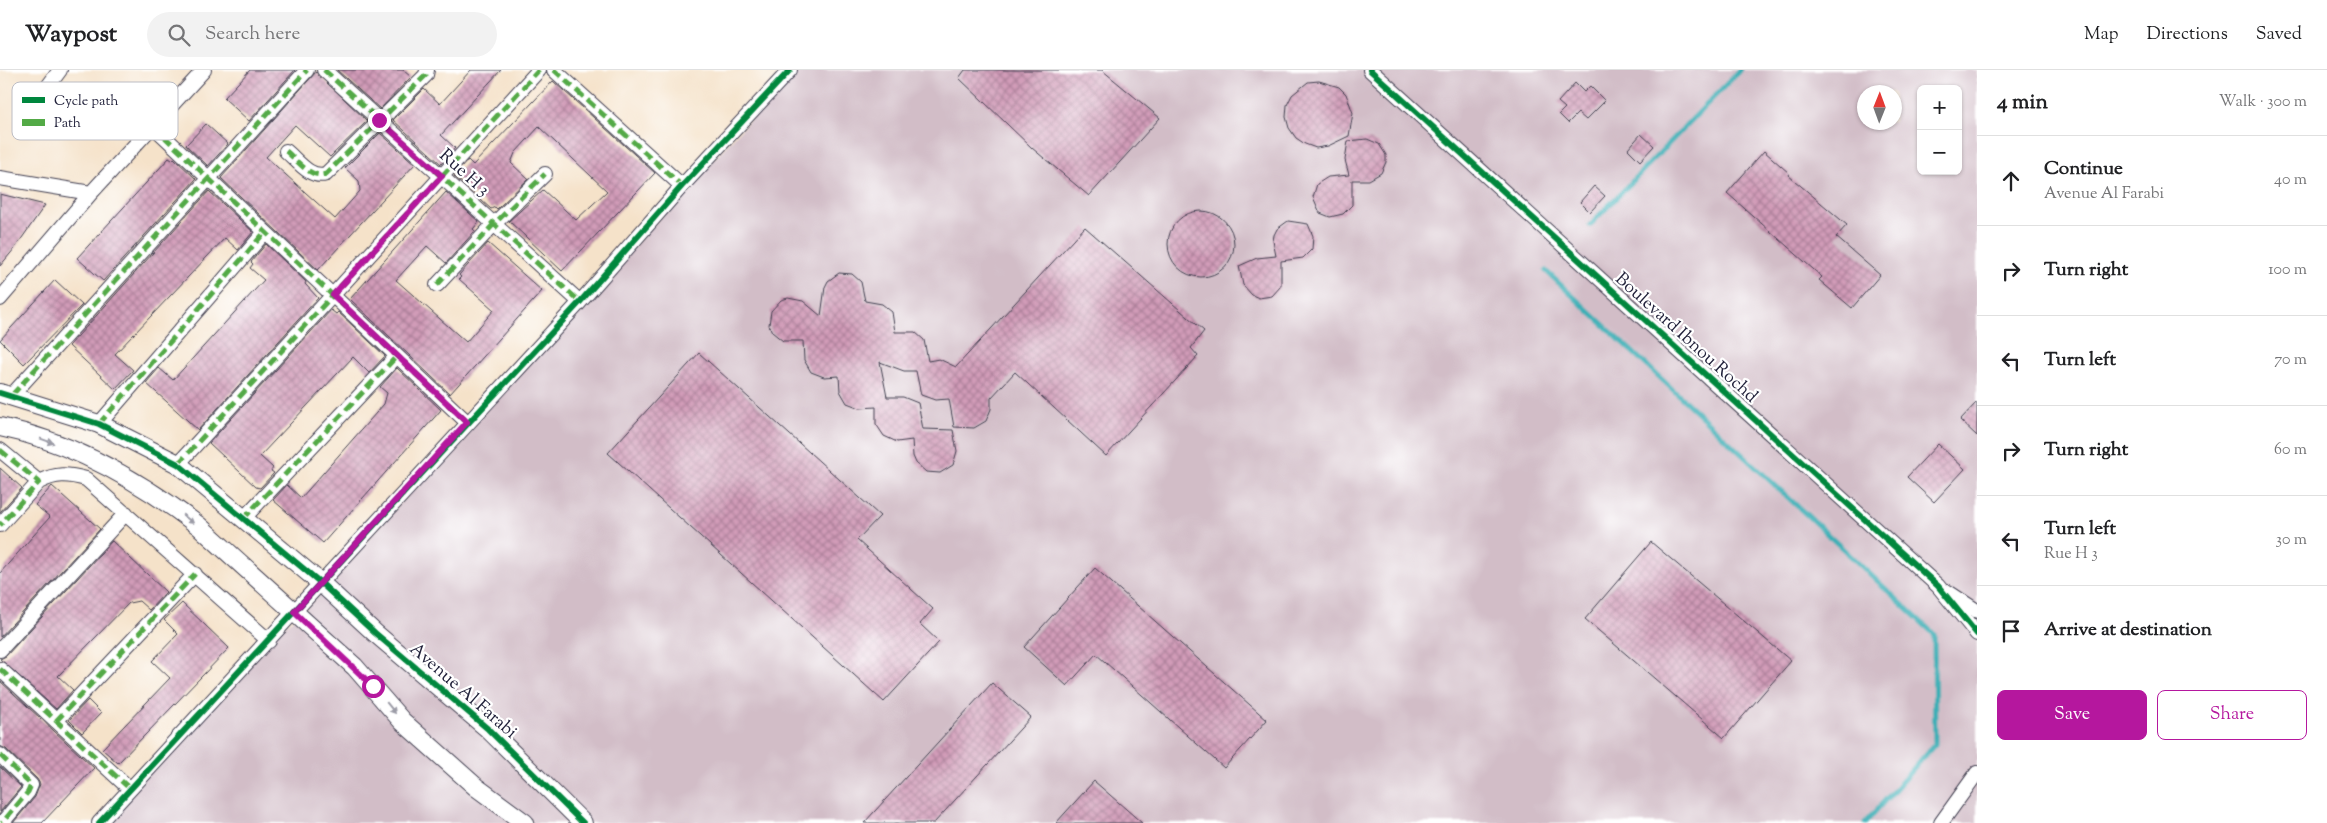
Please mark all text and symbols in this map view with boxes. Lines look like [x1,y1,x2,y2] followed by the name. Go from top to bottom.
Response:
[147,12,497,57] search box
[25,18,117,52] text: Waypost
[165,21,193,49] icon: search
[205,21,300,48] text: Search here
[2084,22,2119,48] text: Map
[2147,22,2228,48] text: Directions
[2256,22,2302,48] text: Saved
[12,82,178,140] legend
[1857,85,1902,130] north arrow
[1917,85,1962,175] map controls
[1917,85,1962,130] button: +
[1997,88,2048,118] text: 4 min
[2219,91,2307,114] text: Walk · 300 m
[54,92,118,112] text: Cycle path
[368,109,391,132] route end
[54,114,81,134] text: Path
[1917,130,1962,175] button: −
[433,144,495,203] street label: Rue H 3
[2044,156,2123,183] text: Continue
[1997,167,2025,195] icon: ahead
[2274,169,2307,192] text: 40 m
[2044,183,2164,206] text: Avenue Al Farabi
[1997,257,2025,285] icon: right
[2044,257,2128,284] text: Turn right
[2268,259,2307,282] text: 100 m
[1609,267,1763,410] street label: Boulevard Ibnou Rochd
[1997,347,2025,375] icon: left
[2044,347,2116,374] text: Turn left
[2274,349,2307,372] text: 70 m
[1997,437,2025,465] icon: right
[2044,437,2128,464] text: Turn right
[39,438,54,445] one-way arrow
[2274,439,2307,462] text: 60 m
[182,513,195,524] one-way arrow
[2044,516,2116,543] text: Turn left
[1997,527,2025,555] icon: left
[2276,529,2307,552] text: 30 m
[2044,543,2098,566] text: Rue H 3
[1997,617,2025,645] icon: arrive
[2044,617,2212,644] text: Arrive at destination
[403,637,522,746] street label: Avenue Al Farabi
[362,675,385,698] route start
[1997,690,2147,740] button: Save
[2157,690,2307,740] button: Share
[385,701,396,714] one-way arrow

